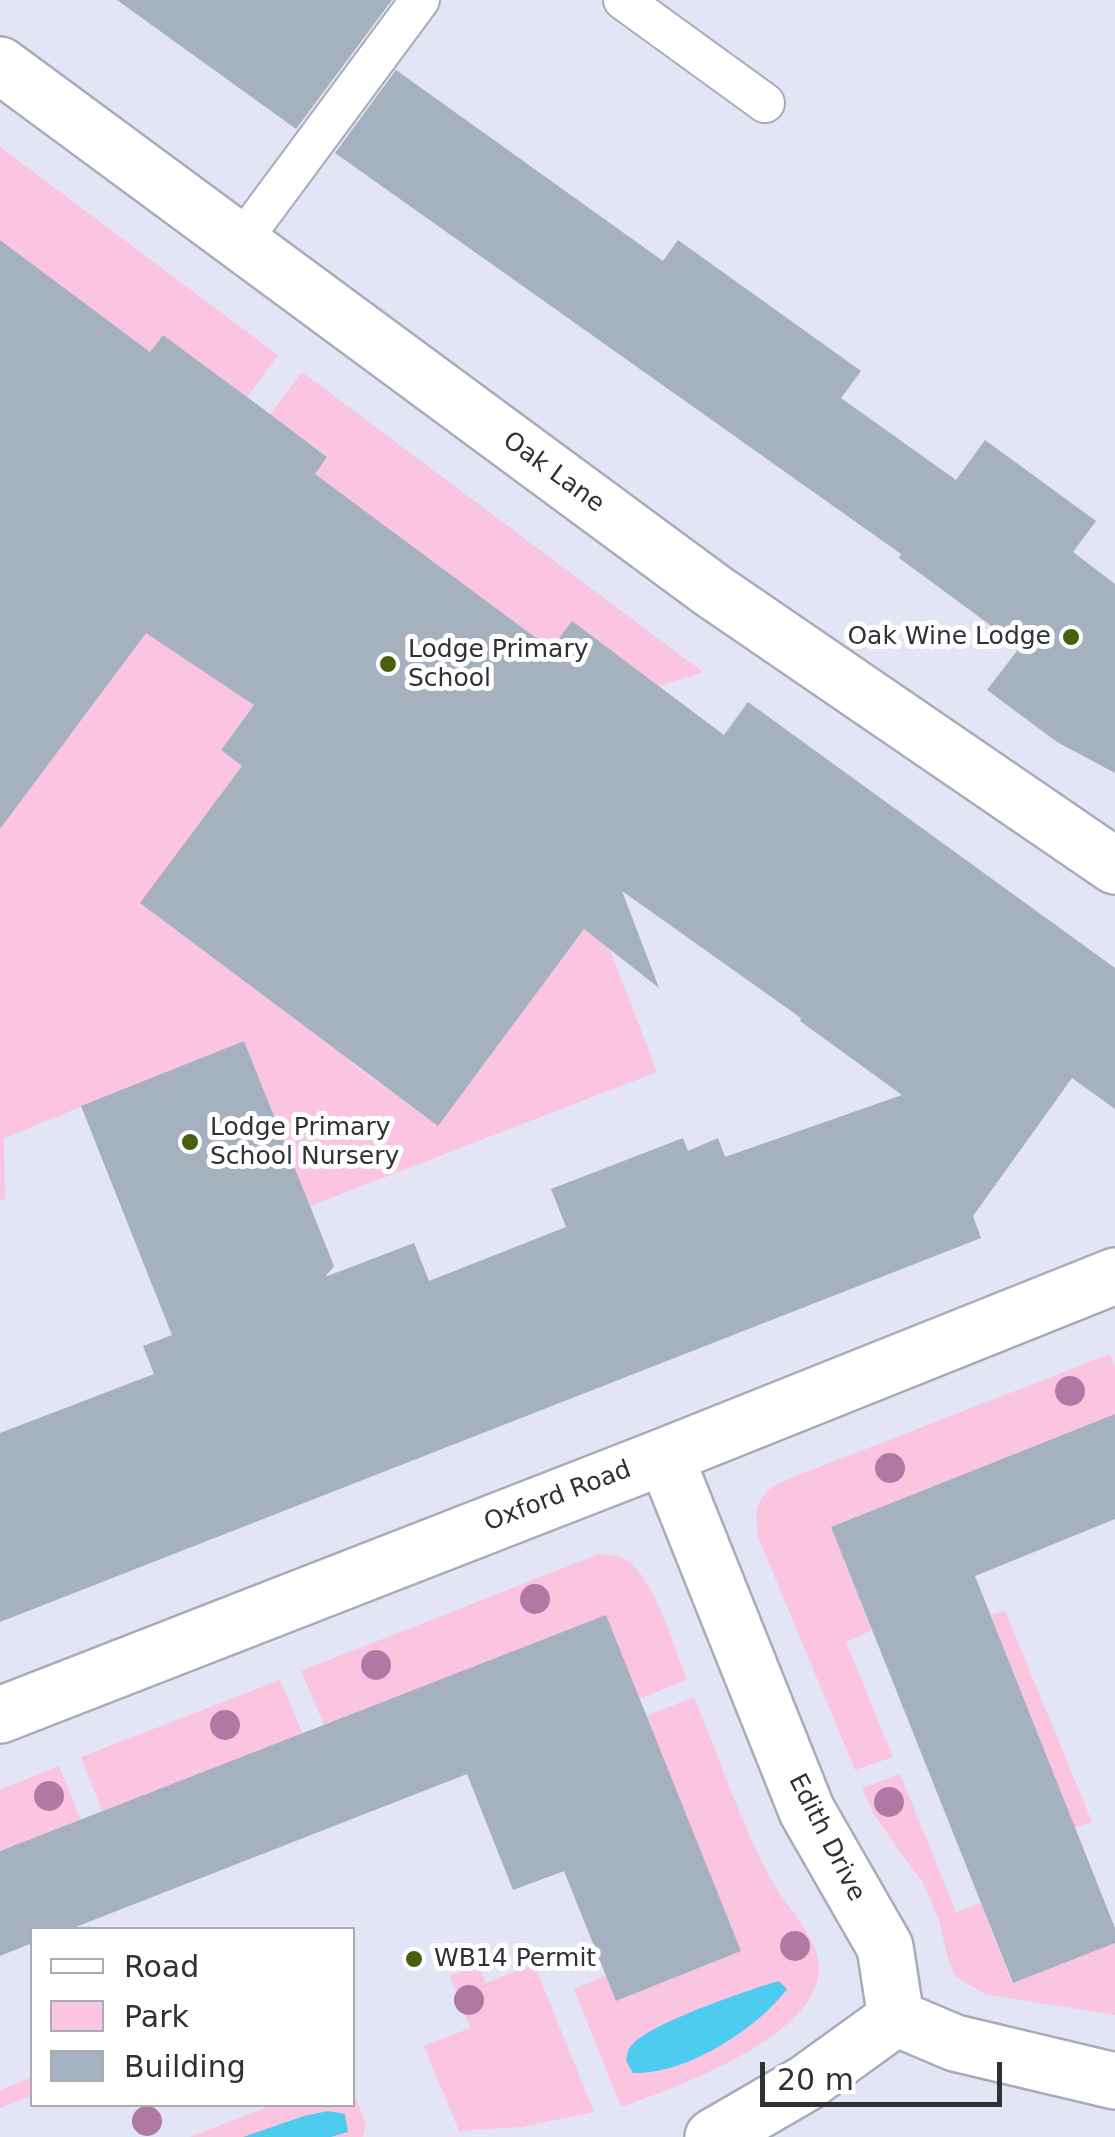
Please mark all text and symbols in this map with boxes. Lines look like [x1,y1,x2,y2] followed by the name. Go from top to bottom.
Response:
[496,426,610,520] street label: Oak Lane
[847,622,1051,652] place label: Oak Wine Lodge
[1060,626,1082,648] marker: Oak Wine Lodge
[408,635,588,694] place label: Lodge Primary School
[377,653,399,675] marker: Lodge Primary School
[210,1113,399,1172] place label: Lodge Primary School Nursery
[179,1131,201,1153] marker: Lodge Primary School Nursery
[480,1455,636,1539] street label: Oxford Road
[781,1769,871,1907] street label: Edith Drive
[30,1927,355,2107] legend
[434,1944,596,1974] place label: WB14 Permit
[403,1948,425,1970] marker: WB14 Permit
[124,1949,199,1984] text: Road
[124,1999,189,2034] text: Park
[765,2042,1008,2104] scale bar
[124,2049,246,2084] text: Building
[777,2062,854,2097] text: 20 m

